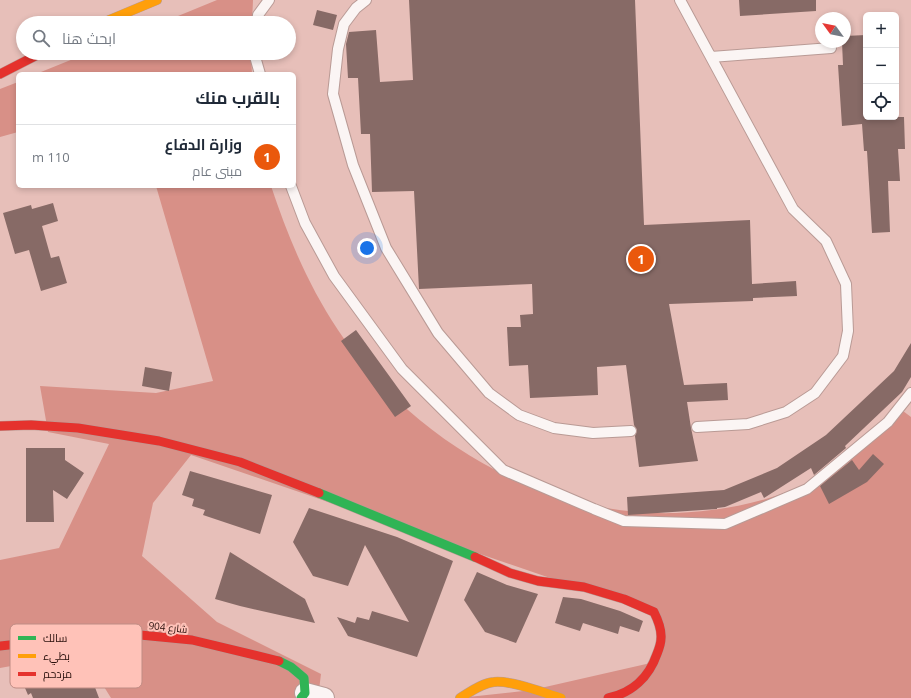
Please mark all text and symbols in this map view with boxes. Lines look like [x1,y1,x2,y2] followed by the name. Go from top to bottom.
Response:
[815,12,851,48] north arrow
[863,12,899,120] map controls
[863,12,899,48] button: +
[16,16,296,60] search box
[30,27,52,49] icon: search
[62,28,116,48] text: ابحث هنا
[863,48,899,84] button: −
[863,84,899,120] button: locate
[195,86,280,109] text: بالقرب منك
[165,134,242,154] text: وزارة الدفاع
[32,148,70,166] text: 110 m
[263,148,271,166] text: 1
[192,162,242,180] text: مبنى عام
[357,238,377,258] your location
[628,244,654,274] pin: 1
[148,618,188,636] street label: شارع 904
[10,624,142,688] legend
[43,630,67,645] text: سالك
[43,648,70,665] text: بطيء
[43,666,72,682] text: مزدحم

